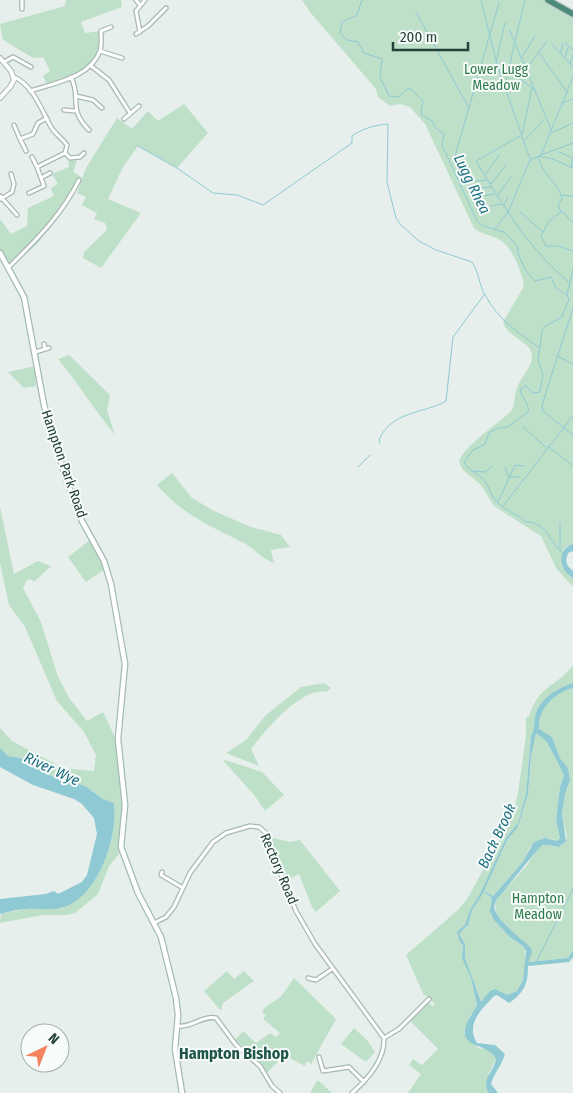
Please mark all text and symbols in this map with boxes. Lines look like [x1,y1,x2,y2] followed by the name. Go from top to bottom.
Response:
[393,20,468,52] scale bar
[400,28,437,46] text: 200 m
[464,61,528,94] park label: Lower Lugg Meadow
[450,151,494,217] water label: Lugg Rhea
[38,408,90,520] street label: Hampton Park Road
[21,748,83,790] water label: River Wye
[474,800,520,871] water label: Back Brook
[256,831,302,907] street label: Rectory Road
[512,890,564,923] park label: Hampton Meadow
[20,1023,70,1073] north arrow
[45,1030,62,1048] text: N
[179,1044,289,1063] district label: Hampton Bishop

